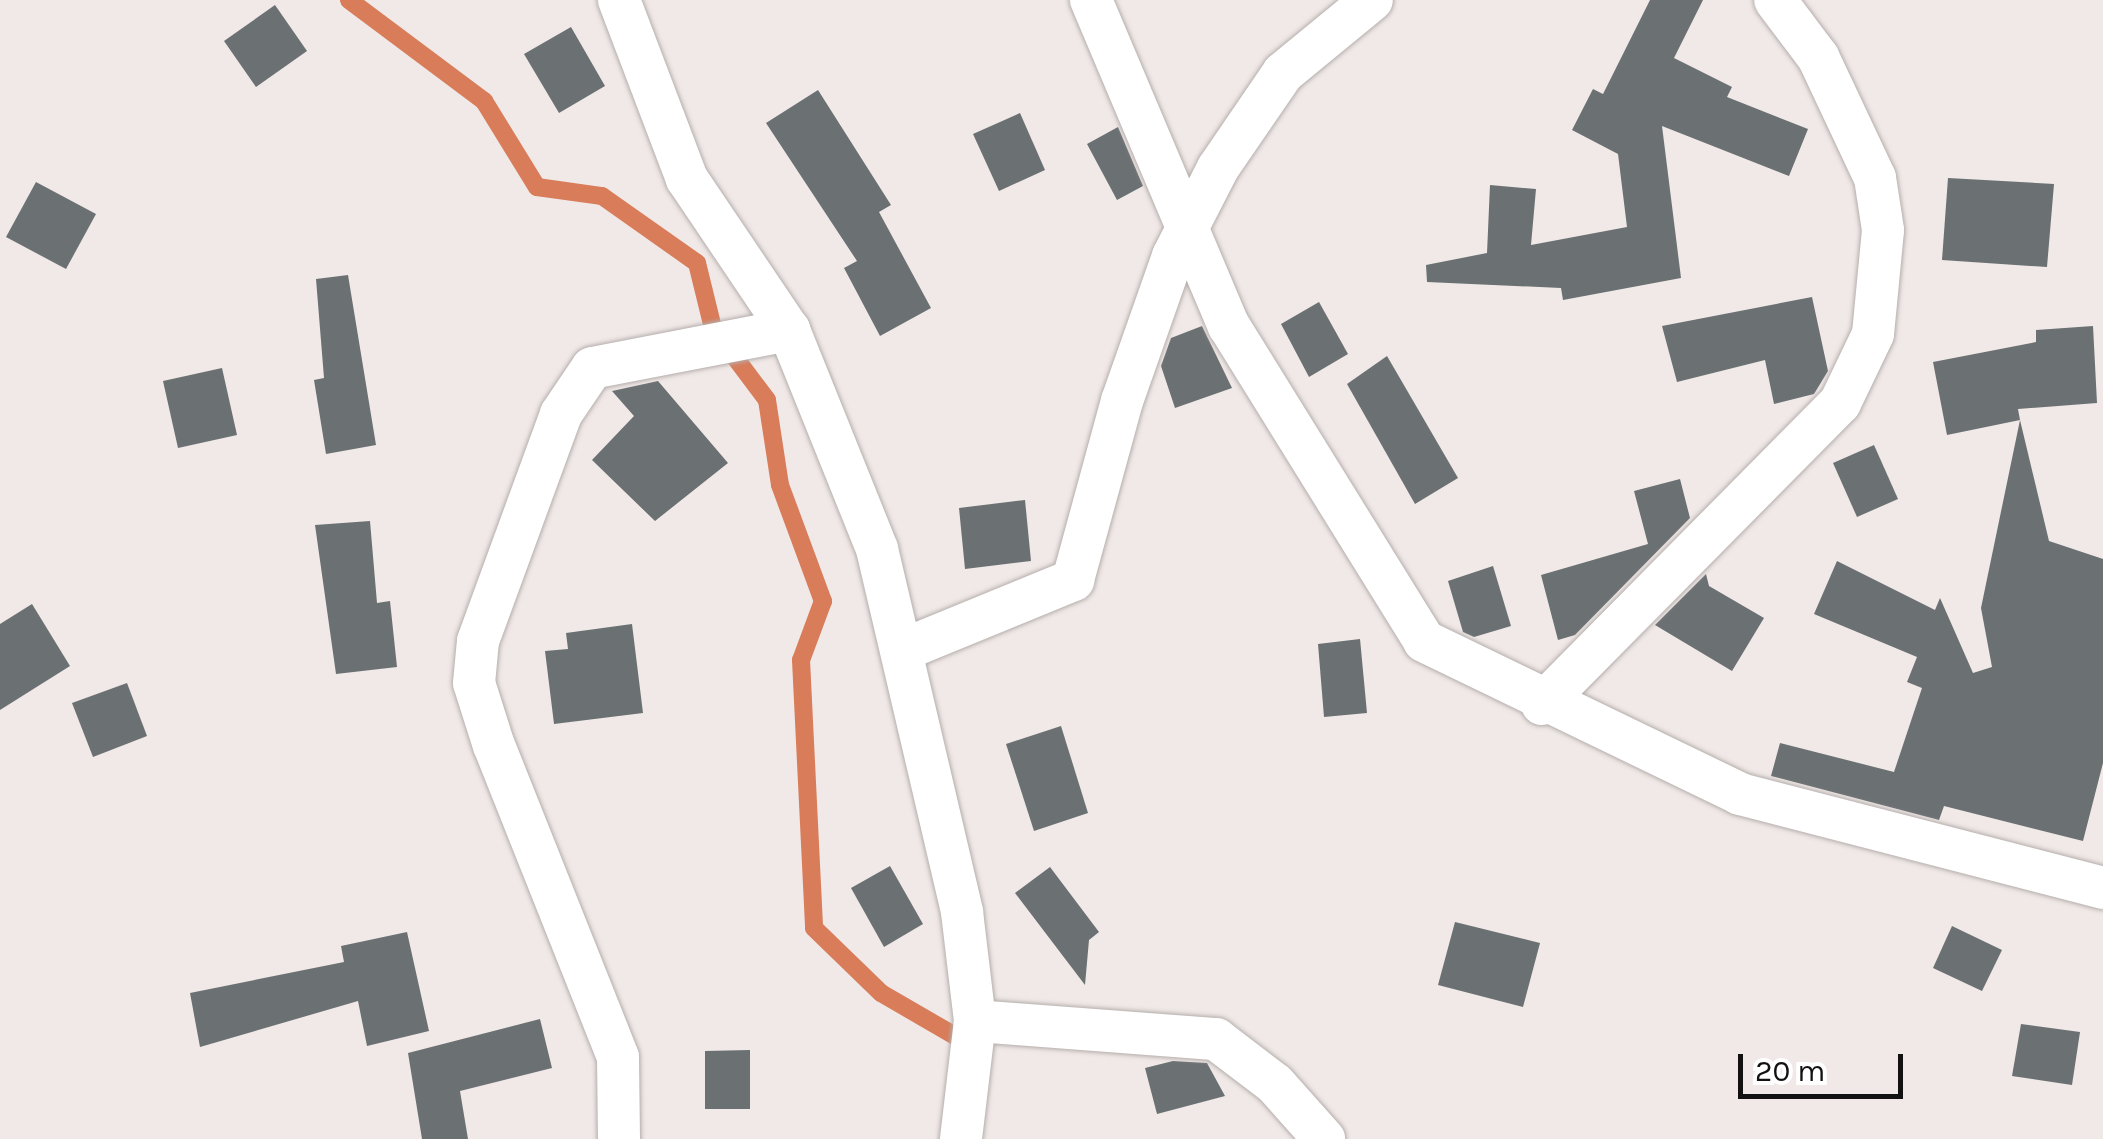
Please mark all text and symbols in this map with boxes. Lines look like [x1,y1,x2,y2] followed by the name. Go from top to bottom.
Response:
[1743,1034,1908,1096] scale bar
[1755,1053,1825,1089] text: 20 m

